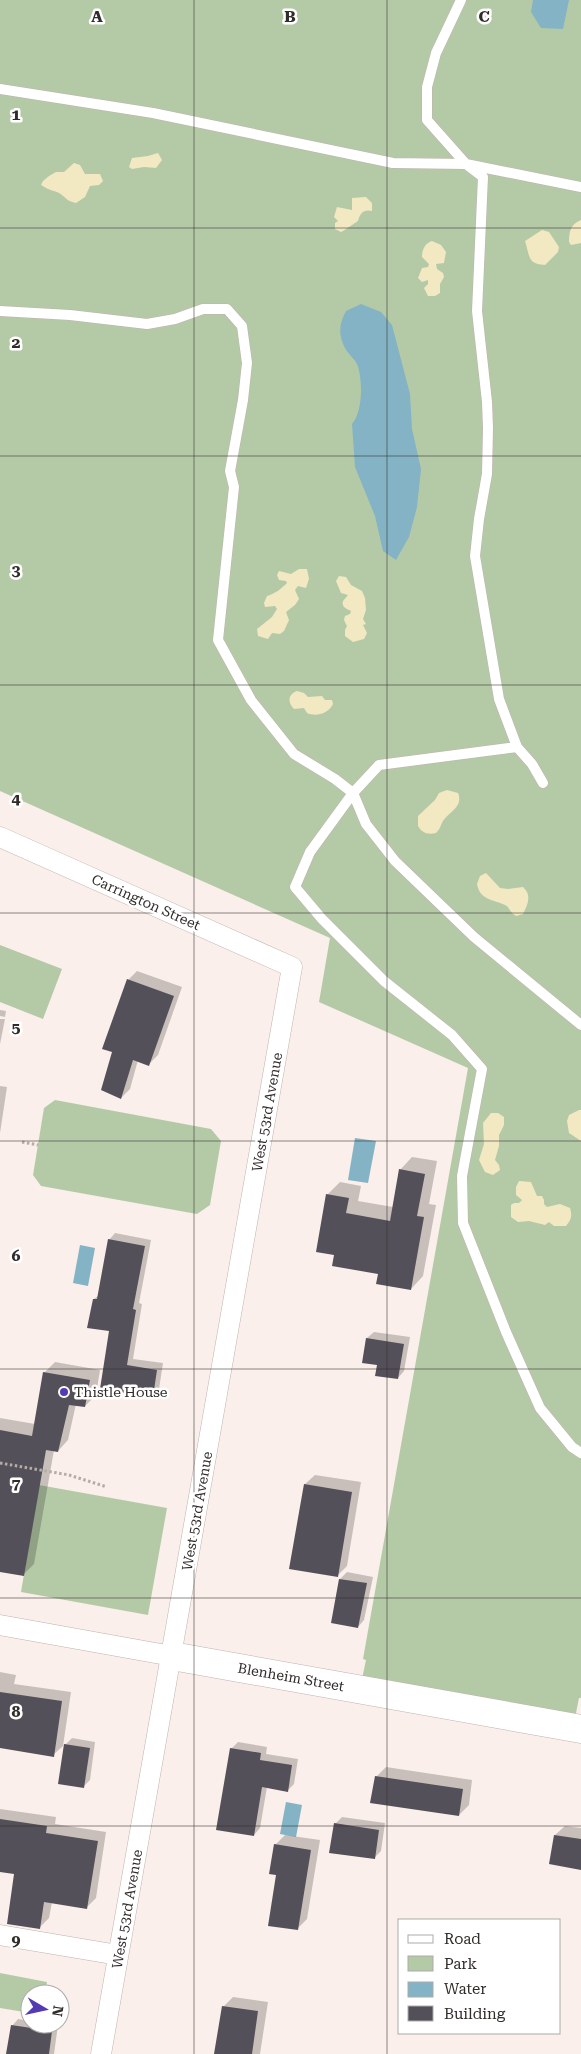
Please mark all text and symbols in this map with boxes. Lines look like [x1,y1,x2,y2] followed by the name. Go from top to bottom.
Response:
[91,7,103,26] text: A
[284,7,296,26] text: B
[478,7,490,26] text: C
[12,105,21,124] text: 1
[12,333,21,352] text: 2
[12,561,21,580] text: 3
[12,789,21,808] text: 4
[89,871,203,933] street label: Carrington Street
[12,1018,21,1037] text: 5
[249,1051,285,1173] street label: West 53rd Avenue
[12,1246,21,1265] text: 6
[74,1384,168,1400] place label: Thistle House
[58,1386,70,1398] marker: Thistle House
[179,1450,215,1572] street label: West 53rd Avenue
[12,1474,21,1493] text: 7
[237,1660,345,1694] street label: Blenheim Street
[12,1702,21,1721] text: 8
[109,1848,145,1970] street label: West 53rd Avenue
[398,1919,561,2034] legend
[444,1930,481,1948] text: Road
[12,1931,21,1950] text: 9
[444,1955,478,1973] text: Park
[444,1980,486,1998] text: Water
[20,1984,70,2034] north arrow
[49,2004,67,2018] text: N
[444,2005,506,2023] text: Building

